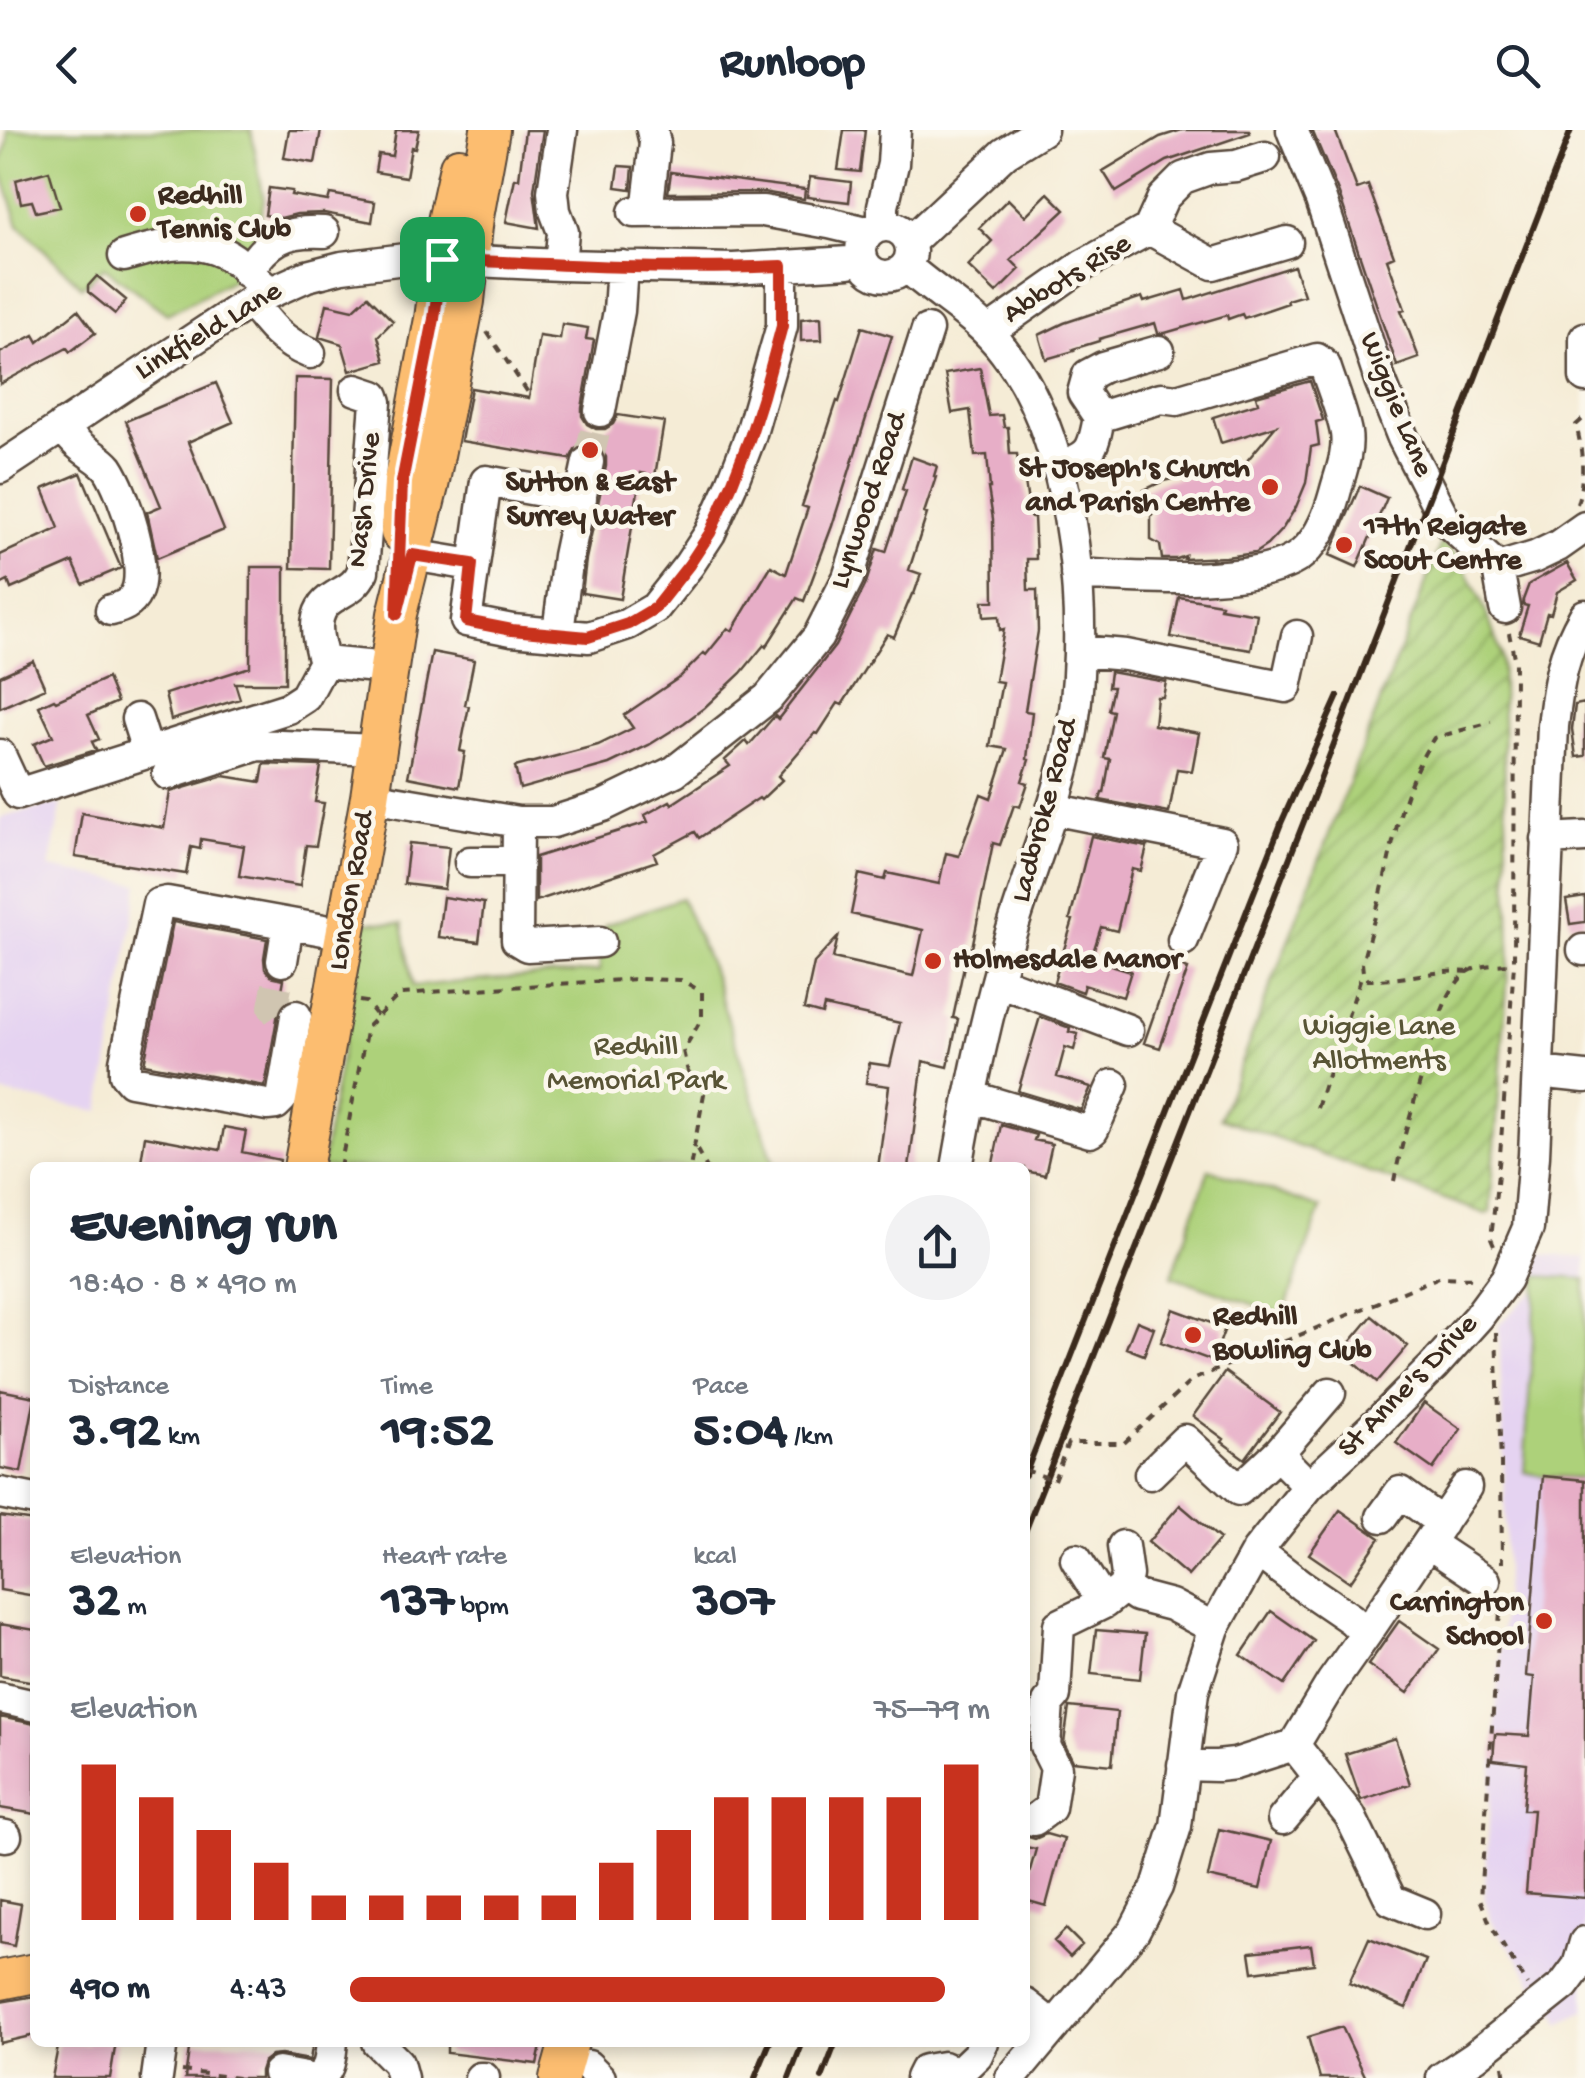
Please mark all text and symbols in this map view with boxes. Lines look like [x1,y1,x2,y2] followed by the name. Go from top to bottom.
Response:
[40,38,95,93] icon: back
[1490,38,1545,93] icon: search
[720,39,865,92] text: Runloop
[156,180,291,249] place label: Redhill Tennis Club
[127,203,149,225] marker: Redhill Tennis Club
[400,217,485,302] pin
[998,227,1139,333] street label: Abbots Rise
[415,232,470,287] icon: arrive
[129,274,289,389] street label: Linkfield Lane
[1350,328,1440,483] street label: Wiggie Lane
[823,406,917,594] street label: Lynwood Road
[341,430,391,569] street label: Nash Drive
[579,439,601,461] marker: Sutton & East Surrey Water
[1019,453,1252,522] place label: St Joseph's Church and Parish Centre
[506,467,677,536] place label: Sutton & East Surrey Water
[1259,476,1281,498] marker: St Joseph's Church and Parish Centre
[1363,511,1528,580] place label: 17th Reigate Scout Centre
[1333,534,1355,556] marker: 17th Reigate Scout Centre
[1005,713,1088,907] street label: Ladbroke Road
[322,806,385,973] street label: London Road
[953,944,1185,979] place label: Holmesdale Manor
[922,950,944,972] marker: Holmesdale Manor
[1303,1011,1456,1080] park label: Wiggie Lane Allotments
[547,1031,728,1100] park label: Redhill Memorial Park
[885,1195,990,1300] button: share
[70,1196,337,1260] text: Evening run
[70,1266,297,1304] text: 18:40 · 8 × 490 m
[1212,1301,1372,1370] place label: Redhill Bowling Club
[1332,1308,1487,1466] street label: St Anne's Drive
[1182,1324,1204,1346] marker: Redhill Bowling Club
[70,1371,169,1404] text: Distance
[382,1371,433,1404] text: Time
[693,1371,748,1404] text: Pace
[70,1404,161,1463] text: 3.92
[382,1404,493,1463] text: 19:52
[693,1404,787,1463] text: 5:04
[161,1421,200,1454] text: km
[787,1421,833,1454] text: /km
[70,1541,181,1574] text: Elevation
[382,1541,507,1574] text: Heart rate
[693,1541,737,1574] text: kcal
[70,1574,120,1633] text: 32
[382,1574,454,1633] text: 137
[693,1574,774,1633] text: 307
[1390,1587,1525,1656] place label: Carrington School
[120,1591,147,1624] text: m
[454,1591,509,1624] text: bpm
[1533,1610,1555,1632] marker: Carrington School
[70,1692,197,1730] text: Elevation
[874,1692,990,1730] text: 75–79 m
[70,1971,150,2009] text: 490 m
[230,1971,287,2009] text: 4:43

